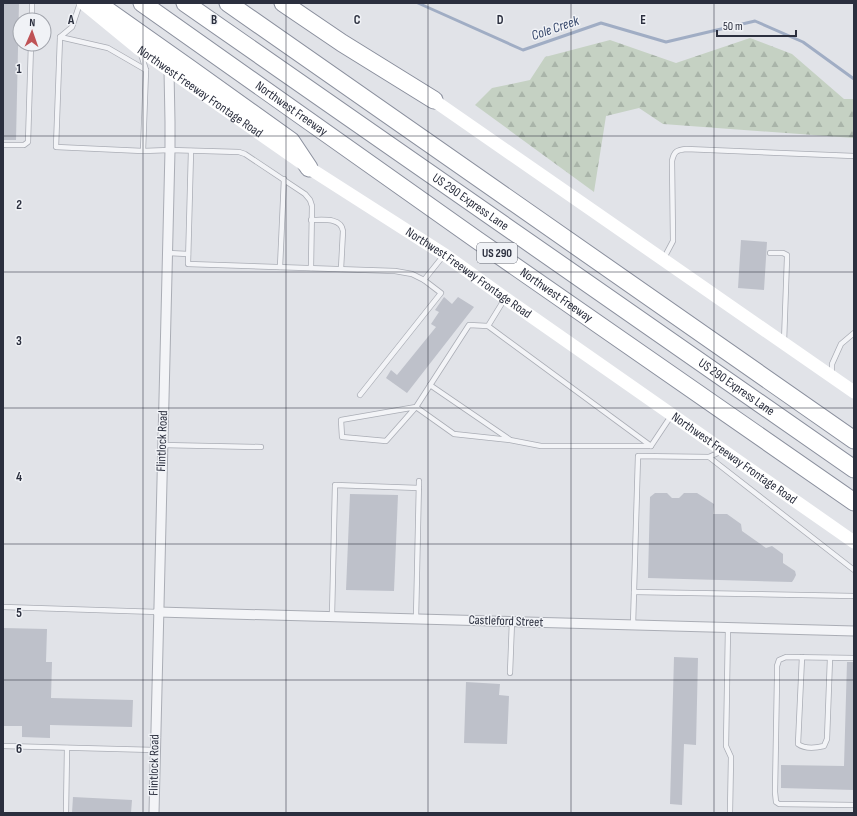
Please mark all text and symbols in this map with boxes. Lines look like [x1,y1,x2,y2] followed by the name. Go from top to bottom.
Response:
[12,12,52,52] north arrow
[67,12,75,28] text: A
[211,12,217,28] text: B
[354,12,361,28] text: C
[497,12,504,28] text: D
[529,12,582,44] water label: Cole Creek
[640,12,646,28] text: E
[717,12,796,38] scale bar
[29,16,36,29] text: N
[723,19,743,34] text: 50 m
[134,42,266,141] street label: Northwest Freeway Frontage Road
[16,61,22,77] text: 1
[252,78,331,140] street label: Northwest Freeway
[429,170,512,234] street label: US 290 Express Lane
[16,197,22,213] text: 2
[403,224,535,322] street label: Northwest Freeway Frontage Road
[477,243,517,263] road number: US 290
[517,264,596,326] street label: Northwest Freeway
[16,333,22,349] text: 3
[695,355,778,419] street label: US 290 Express Lane
[669,409,800,508] street label: Northwest Freeway Frontage Road
[153,410,171,472] street label: Flintlock Road
[16,469,22,485] text: 4
[16,605,22,621] text: 5
[468,612,544,630] street label: Castleford Street
[145,734,163,796] street label: Flintlock Road
[16,741,22,757] text: 6

